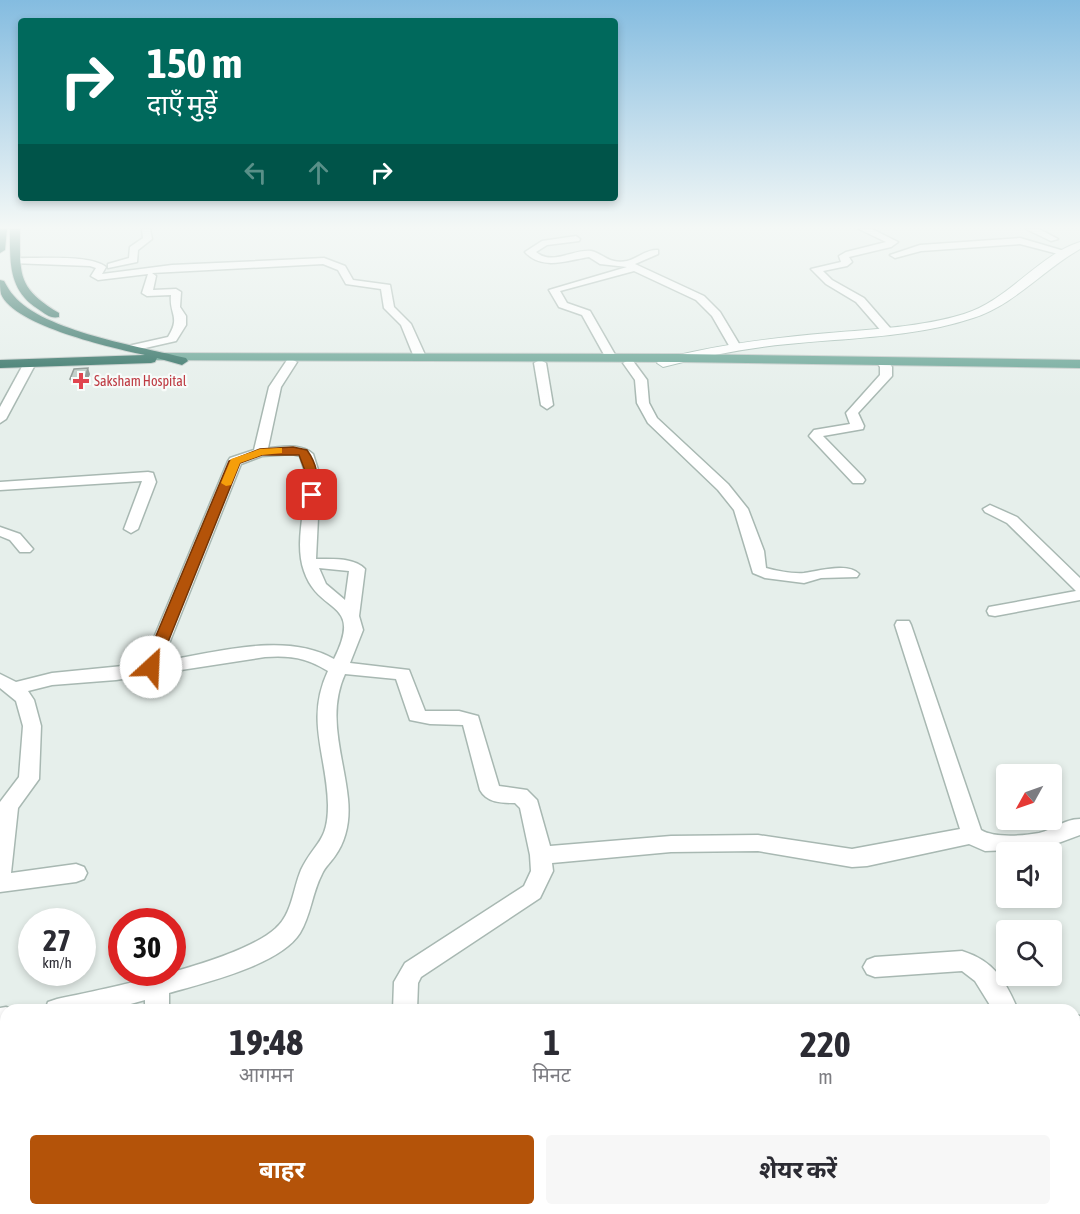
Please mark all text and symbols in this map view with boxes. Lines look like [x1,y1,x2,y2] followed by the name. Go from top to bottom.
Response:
[147,39,242,87] text: 150 m
[48,42,126,120] icon: right
[147,89,218,120] text: दाएँ मुड़ें
[239,156,272,189] icon: left
[302,156,335,189] icon: ahead
[365,156,398,189] icon: right
[72,372,90,390] marker: Saksham Hospital
[94,373,187,389] place label: Saksham Hospital
[286,469,337,520] pin
[295,478,328,511] icon: arrive
[119,635,183,699] position arrow
[996,764,1062,830] north arrow
[996,764,1062,986] map controls
[996,842,1062,908] button: sound
[108,908,186,986] speed limit sign: 30
[996,920,1062,986] button: search
[43,923,71,957] text: 27
[42,954,72,971] text: km/h
[229,1021,303,1063] text: 19:48
[543,1021,560,1063] text: 1
[800,1023,851,1065] text: 220
[239,1063,294,1086] text: आगमन
[533,1063,571,1086] text: मिनट
[818,1065,833,1088] text: m
[30,1135,534,1204] button: बाहर
[546,1135,1050,1204] button: शेयर करें

